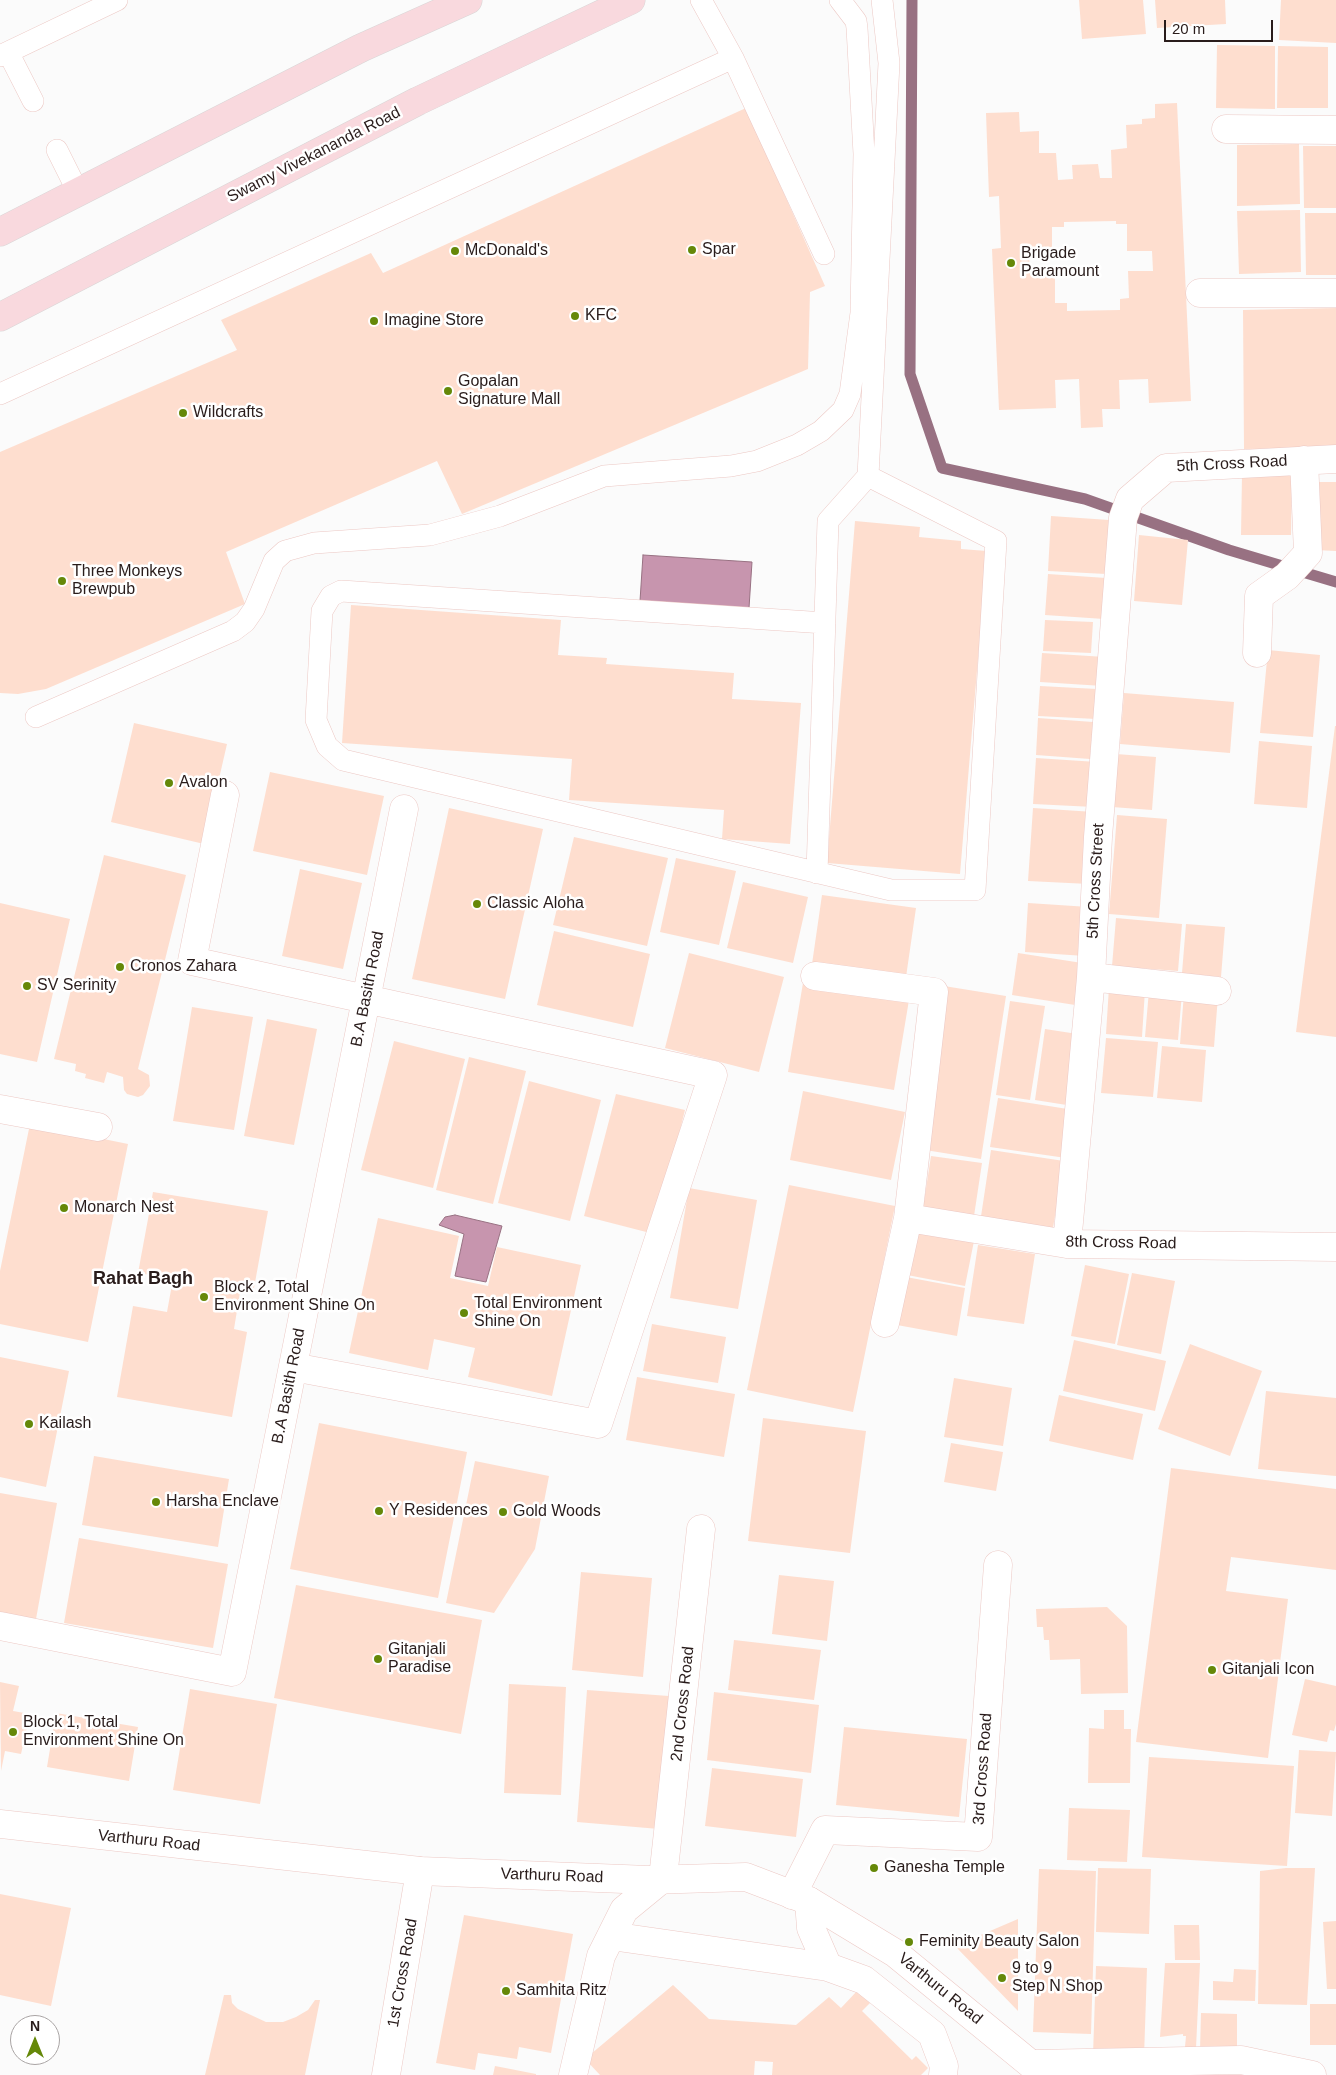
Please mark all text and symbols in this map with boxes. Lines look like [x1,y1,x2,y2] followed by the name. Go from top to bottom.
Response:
[1166,10,1275,42] scale bar
[1172,20,1205,37] text: 20 m
[224,103,404,207] street label: Swamy Vivekananda Road
[702,240,736,260] place label: Spar
[465,241,548,261] place label: McDonald's
[686,244,698,256] marker: Spar
[1021,244,1099,282] place label: Brigade Paramount
[449,245,461,257] marker: McDonald's
[1005,257,1017,269] marker: Brigade Paramount
[585,306,617,326] place label: KFC
[569,310,581,322] marker: KFC
[384,311,484,331] place label: Imagine Store
[368,315,380,327] marker: Imagine Store
[458,372,560,410] place label: Gopalan Signature Mall
[442,385,454,397] marker: Gopalan Signature Mall
[193,403,263,423] place label: Wildcrafts
[177,407,189,419] marker: Wildcrafts
[1176,452,1288,476] street label: 5th Cross Road
[72,562,182,600] place label: Three Monkeys Brewpub
[56,575,68,587] marker: Three Monkeys Brewpub
[179,773,228,793] place label: Avalon
[163,777,175,789] marker: Avalon
[1083,823,1109,939] street label: 5th Cross Street
[487,894,584,914] place label: Classic Aloha
[471,898,483,910] marker: Classic Aloha
[347,930,389,1048] street label: B.A Basith Road
[130,957,237,977] place label: Cronos Zahara
[114,961,126,973] marker: Cronos Zahara
[37,976,116,996] place label: SV Serinity
[21,980,33,992] marker: SV Serinity
[74,1198,174,1218] place label: Monarch Nest
[58,1202,70,1214] marker: Monarch Nest
[1065,1232,1177,1254] street label: 8th Cross Road
[93,1268,193,1290] district label: Rahat Bagh
[214,1278,375,1316] place label: Block 2, Total Environment Shine On
[198,1291,210,1303] marker: Block 2, Total Environment Shine On
[474,1294,602,1332] place label: Total Environment Shine On
[458,1307,470,1319] marker: Total Environment Shine On
[268,1327,310,1445] street label: B.A Basith Road
[39,1414,91,1434] place label: Kailash
[23,1418,35,1430] marker: Kailash
[166,1492,279,1512] place label: Harsha Enclave
[150,1496,162,1508] marker: Harsha Enclave
[389,1501,488,1521] place label: Y Residences
[513,1502,601,1522] place label: Gold Woods
[373,1505,385,1517] marker: Y Residences
[497,1506,509,1518] marker: Gold Woods
[388,1640,451,1678] place label: Gitanjali Paradise
[667,1646,699,1762] street label: 2nd Cross Road
[372,1653,384,1665] marker: Gitanjali Paradise
[1222,1660,1314,1680] place label: Gitanjali Icon
[1206,1664,1218,1676] marker: Gitanjali Icon
[970,1712,996,1826] street label: 3rd Cross Road
[23,1713,184,1751] place label: Block 1, Total Environment Shine On
[7,1726,19,1738] marker: Block 1, Total Environment Shine On
[97,1826,201,1856] street label: Varthuru Road
[884,1858,1005,1878] place label: Ganesha Temple
[868,1862,880,1874] marker: Ganesha Temple
[500,1865,604,1887] street label: Varthuru Road
[384,1917,422,2029] street label: 1st Cross Road
[919,1932,1079,1952] place label: Feminity Beauty Salon
[903,1936,915,1948] marker: Feminity Beauty Salon
[894,1949,986,2029] street label: Varthuru Road
[1012,1959,1103,1997] place label: 9 to 9 Step N Shop
[996,1972,1008,1984] marker: 9 to 9 Step N Shop
[516,1981,607,2001] place label: Samhita Ritz
[500,1985,512,1997] marker: Samhita Ritz
[10,2015,60,2065] north arrow
[30,2018,40,2034] text: N

